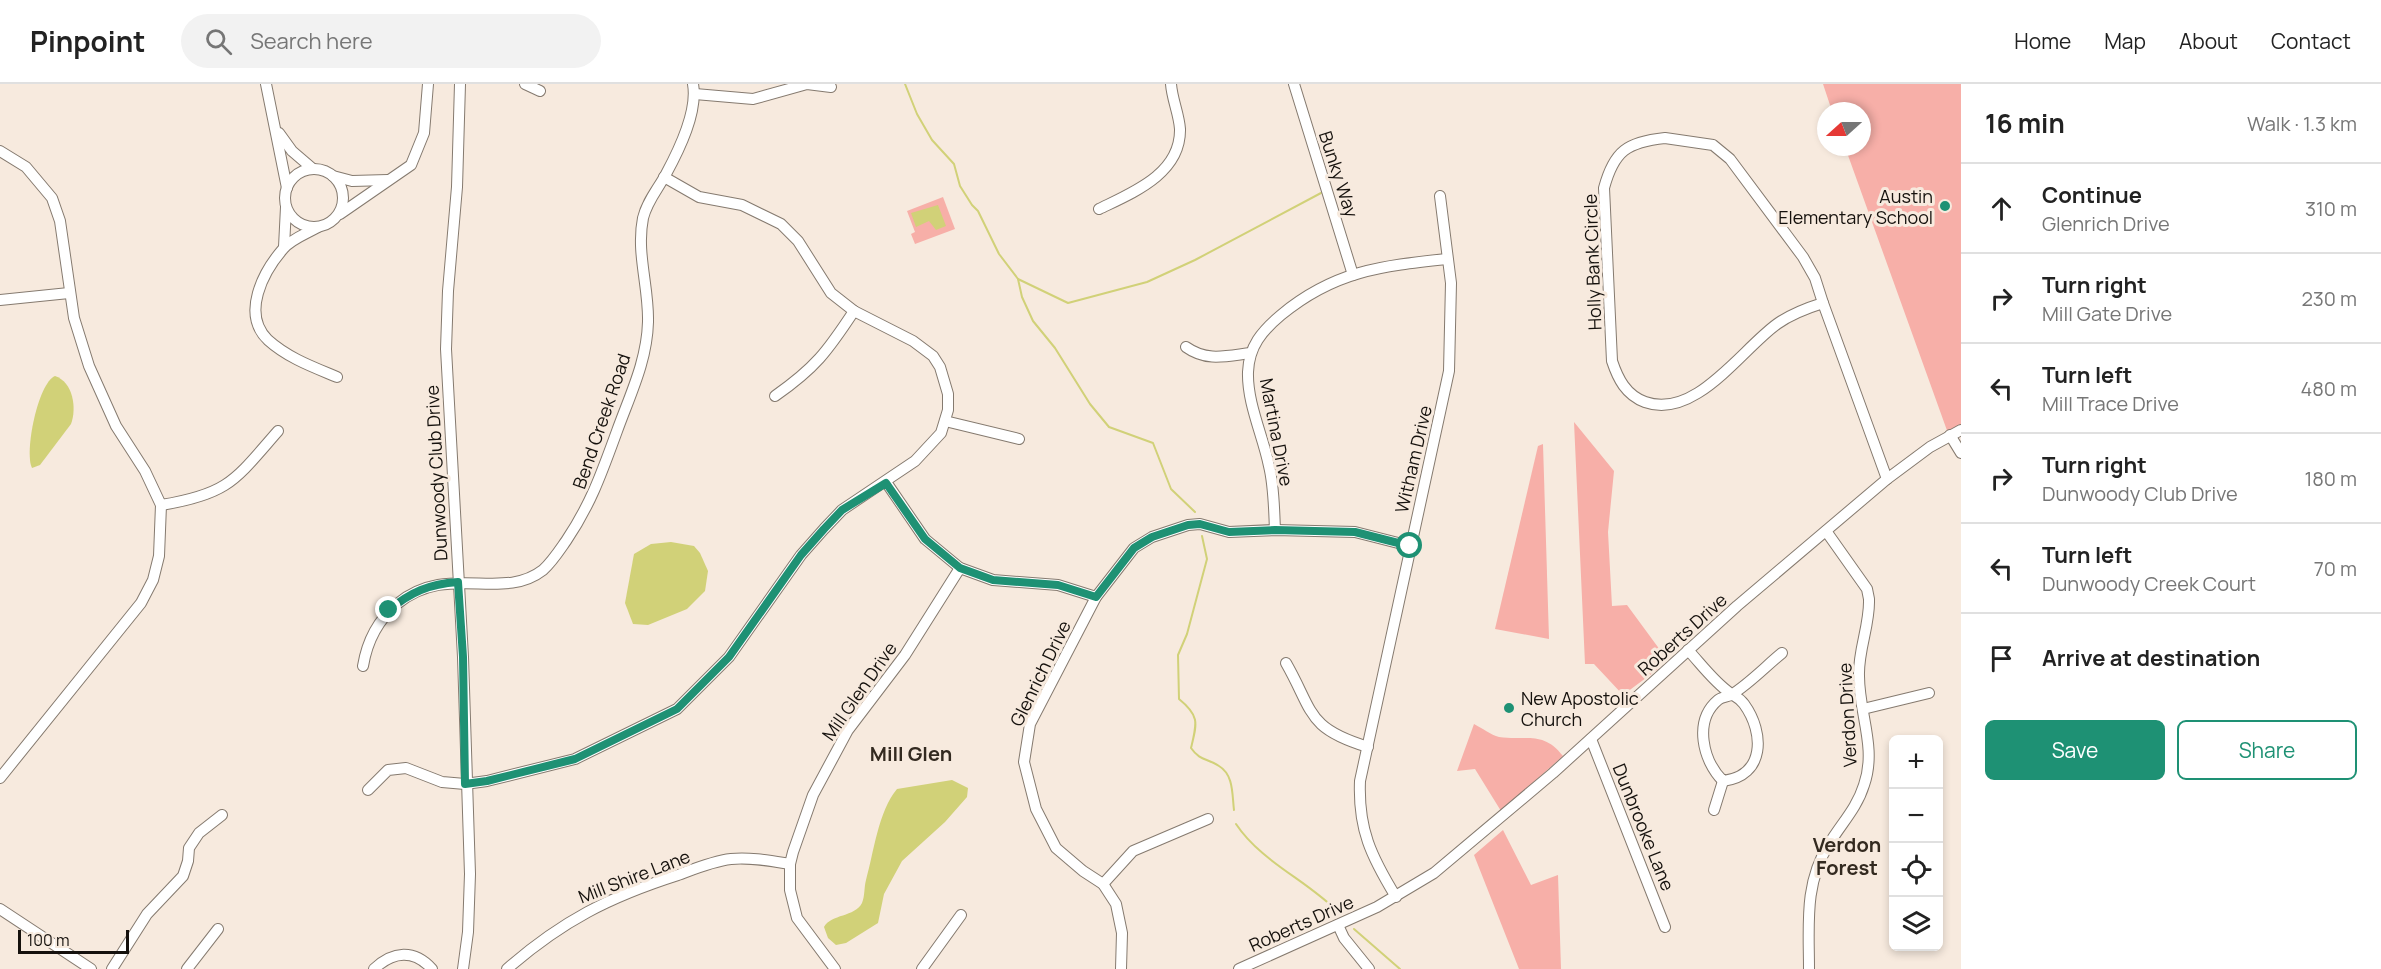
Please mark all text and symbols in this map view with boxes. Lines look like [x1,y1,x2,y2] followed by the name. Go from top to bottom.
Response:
[181,14,601,68] search box
[30,22,145,60] text: Pinpoint
[202,25,235,58] icon: search
[250,26,373,56] text: Search here
[2014,27,2071,55] text: Home
[2104,27,2146,55] text: Map
[2179,27,2238,55] text: About
[2271,27,2351,55] text: Contact
[1817,102,1871,156] north arrow
[1985,105,2065,141] text: 16 min
[2247,110,2357,137] text: Walk · 1.3 km
[1314,128,1364,221] street label: Bunky Way
[2042,180,2142,210] text: Continue
[1778,184,1933,229] place label: Austin Elementary School
[1985,192,2018,225] icon: ahead
[1578,193,1606,331] street label: Holly Bank Circle
[2305,195,2357,222] text: 310 m
[1938,199,1952,213] marker: Austin Elementary School
[2042,210,2170,237] text: Glenrich Drive
[2042,270,2147,300] text: Turn right
[1985,282,2018,315] icon: right
[2301,285,2357,312] text: 230 m
[2042,300,2172,327] text: Mill Gate Drive
[567,350,635,492] street label: Bend Creek Road
[2042,360,2132,390] text: Turn left
[1985,372,2018,405] icon: left
[2300,375,2357,402] text: 480 m
[1255,376,1299,488] street label: Martina Drive
[419,384,453,562] street label: Dunwoody Club Drive
[2042,390,2179,417] text: Mill Trace Drive
[1389,403,1437,515] street label: Witham Drive
[2042,450,2147,480] text: Turn right
[1985,462,2018,495] icon: right
[2304,465,2357,492] text: 180 m
[2042,480,2238,507] text: Dunwoody Club Drive
[1396,532,1422,558] route start
[2042,540,2132,570] text: Turn left
[1985,552,2018,585] icon: left
[2314,555,2357,582] text: 70 m
[2042,570,2256,597] text: Dunwoody Creek Court
[1632,588,1732,680] street label: Roberts Drive
[375,596,401,622] route end
[1004,616,1076,730] street label: Glenrich Drive
[816,637,902,745] street label: Mill Glen Drive
[1985,642,2018,675] icon: arrive
[2042,643,2260,673] text: Arrive at destination
[1832,662,1862,768] street label: Verdon Drive
[1521,686,1639,731] place label: New Apostolic Church
[1502,701,1516,715] marker: New Apostolic Church
[1985,720,2165,780] button: Save
[2177,720,2357,780] button: Share
[1889,735,1943,951] map controls
[1889,735,1943,789] button: +
[870,740,952,767] district label: Mill Glen
[1608,760,1680,894] street label: Dunbrooke Lane
[1889,789,1943,843] button: −
[1813,831,1881,881] district label: Verdon Forest
[1889,843,1943,897] button: locate
[575,844,693,908] street label: Mill Shire Lane
[1245,889,1357,957] street label: Roberts Drive
[1889,897,1943,951] button: layers
[18,927,129,954] scale bar
[27,929,70,951] text: 100 m

